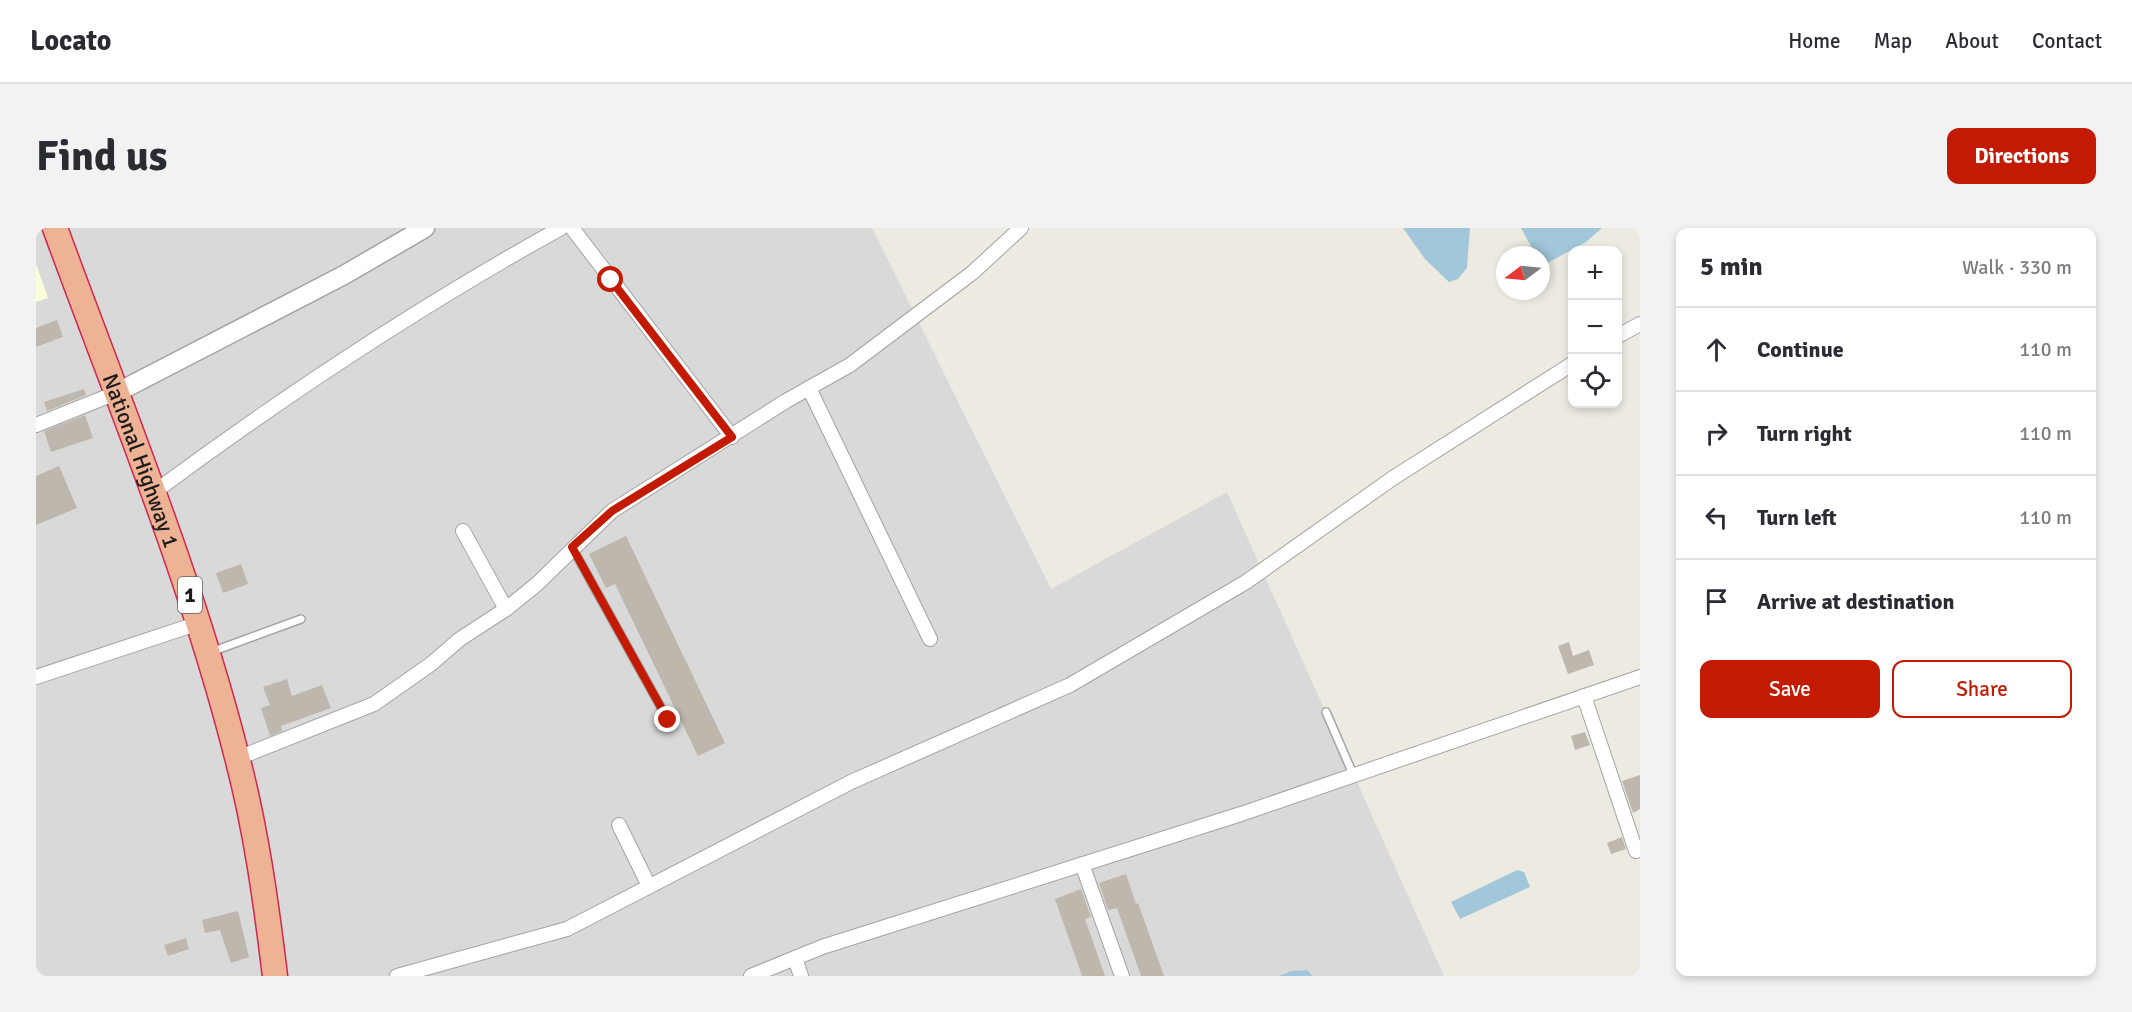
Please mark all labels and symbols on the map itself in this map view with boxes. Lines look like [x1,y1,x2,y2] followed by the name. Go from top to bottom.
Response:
[1496,246,1550,300] north arrow
[597,266,623,292] route start
[97,370,186,551] street label: National Highway 1
[178,577,202,613] road number: 1
[654,706,680,732] route end

